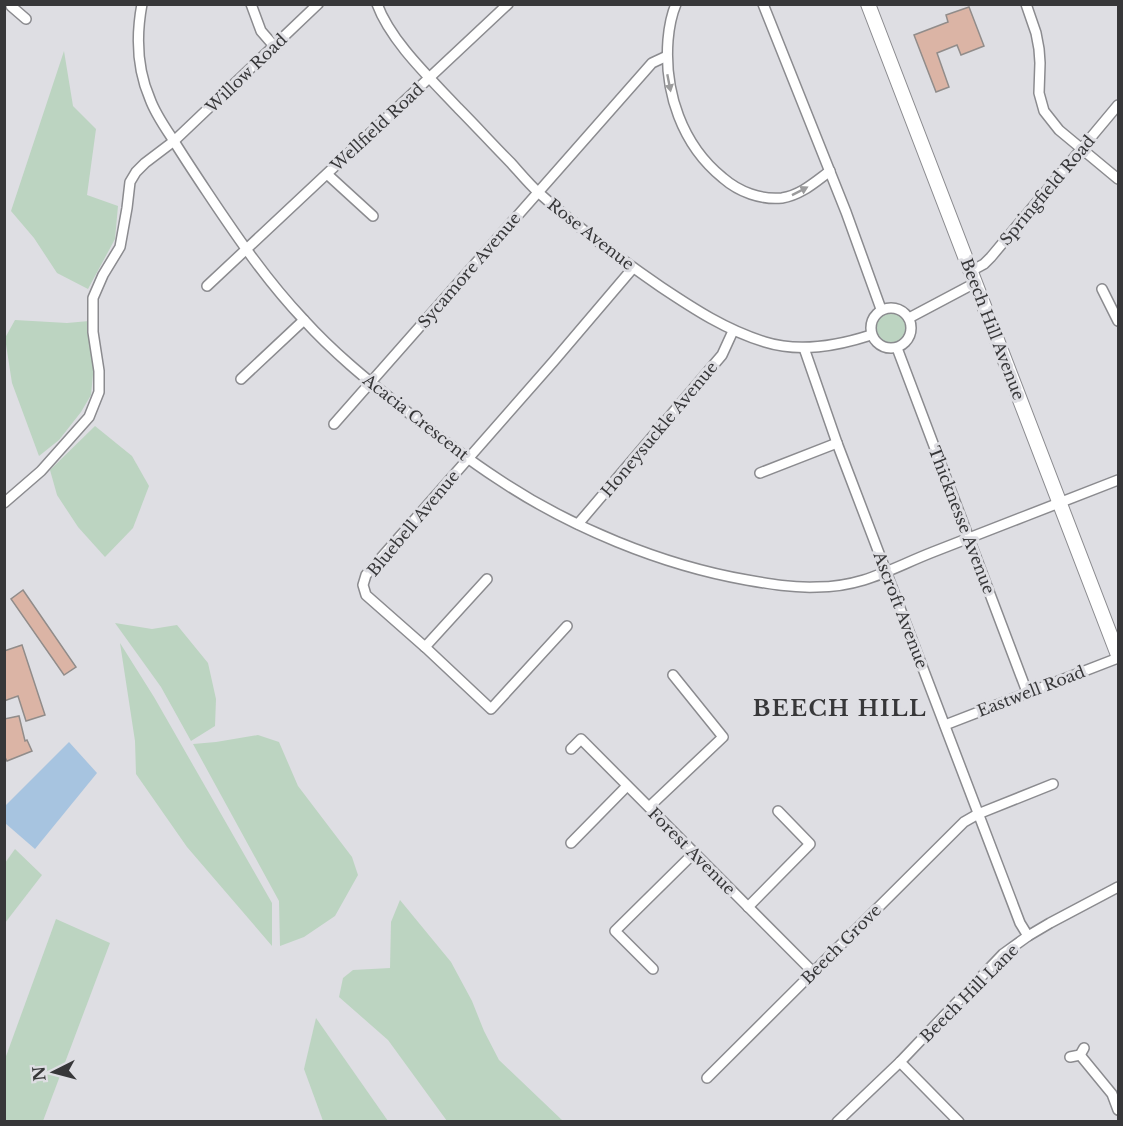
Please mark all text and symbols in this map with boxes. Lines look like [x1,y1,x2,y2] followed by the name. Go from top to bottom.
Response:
[201,29,291,117] street label: Willow Road
[665,73,674,92] one-way arrow
[326,79,428,176] street label: Wellfield Road
[995,131,1099,249] street label: Springfield Road
[791,186,808,196] one-way arrow
[544,194,638,274] street label: Rose Avenue
[413,208,525,332] street label: Sycamore Avenue
[957,255,1029,403] street label: Beech Hill Avenue
[597,357,721,501] street label: Honeysuckle Avenue
[358,369,473,464] street label: Acacia Crescent
[925,443,999,597] street label: Thicknesse Avenue
[363,466,463,580] street label: Bluebell Avenue
[869,548,932,671] street label: Ascroft Avenue
[974,661,1088,721] street label: Eastwell Road
[753,695,927,722] district label: BEECH HILL
[644,803,740,899] street label: Forest Avenue
[797,900,885,988] street label: Beech Grove
[916,940,1022,1046] street label: Beech Hill Lane
[24,1042,84,1102] north arrow
[28,1065,50,1082] text: N

